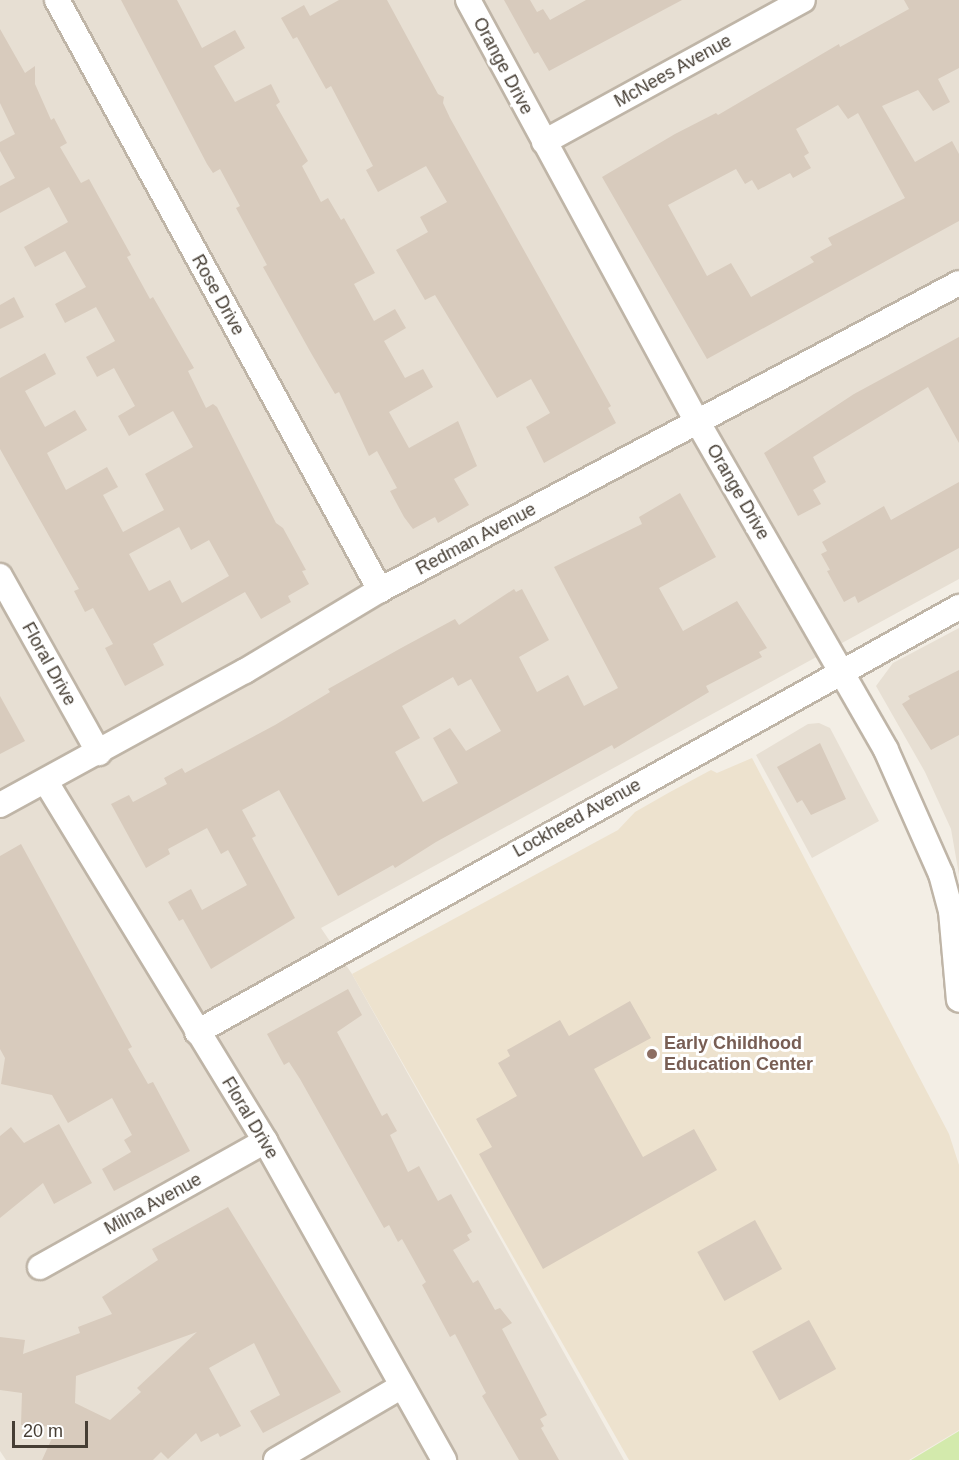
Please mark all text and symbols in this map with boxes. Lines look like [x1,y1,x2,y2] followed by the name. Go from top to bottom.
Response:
[468,14,538,118] street label: Orange Drive
[610,30,736,112] street label: McNees Avenue
[187,251,249,339] street label: Rose Drive
[702,440,774,544] street label: Orange Drive
[412,498,540,580] street label: Redman Avenue
[17,619,81,709] street label: Floral Drive
[509,774,645,862] street label: Lockheed Avenue
[664,1033,813,1076] place label: Early Childhood Education Center
[645,1047,659,1061] marker: Early Childhood Education Center
[217,1073,283,1163] street label: Floral Drive
[100,1168,206,1240] street label: Milna Avenue
[15,1409,92,1447] scale bar
[23,1421,63,1441] text: 20 m

